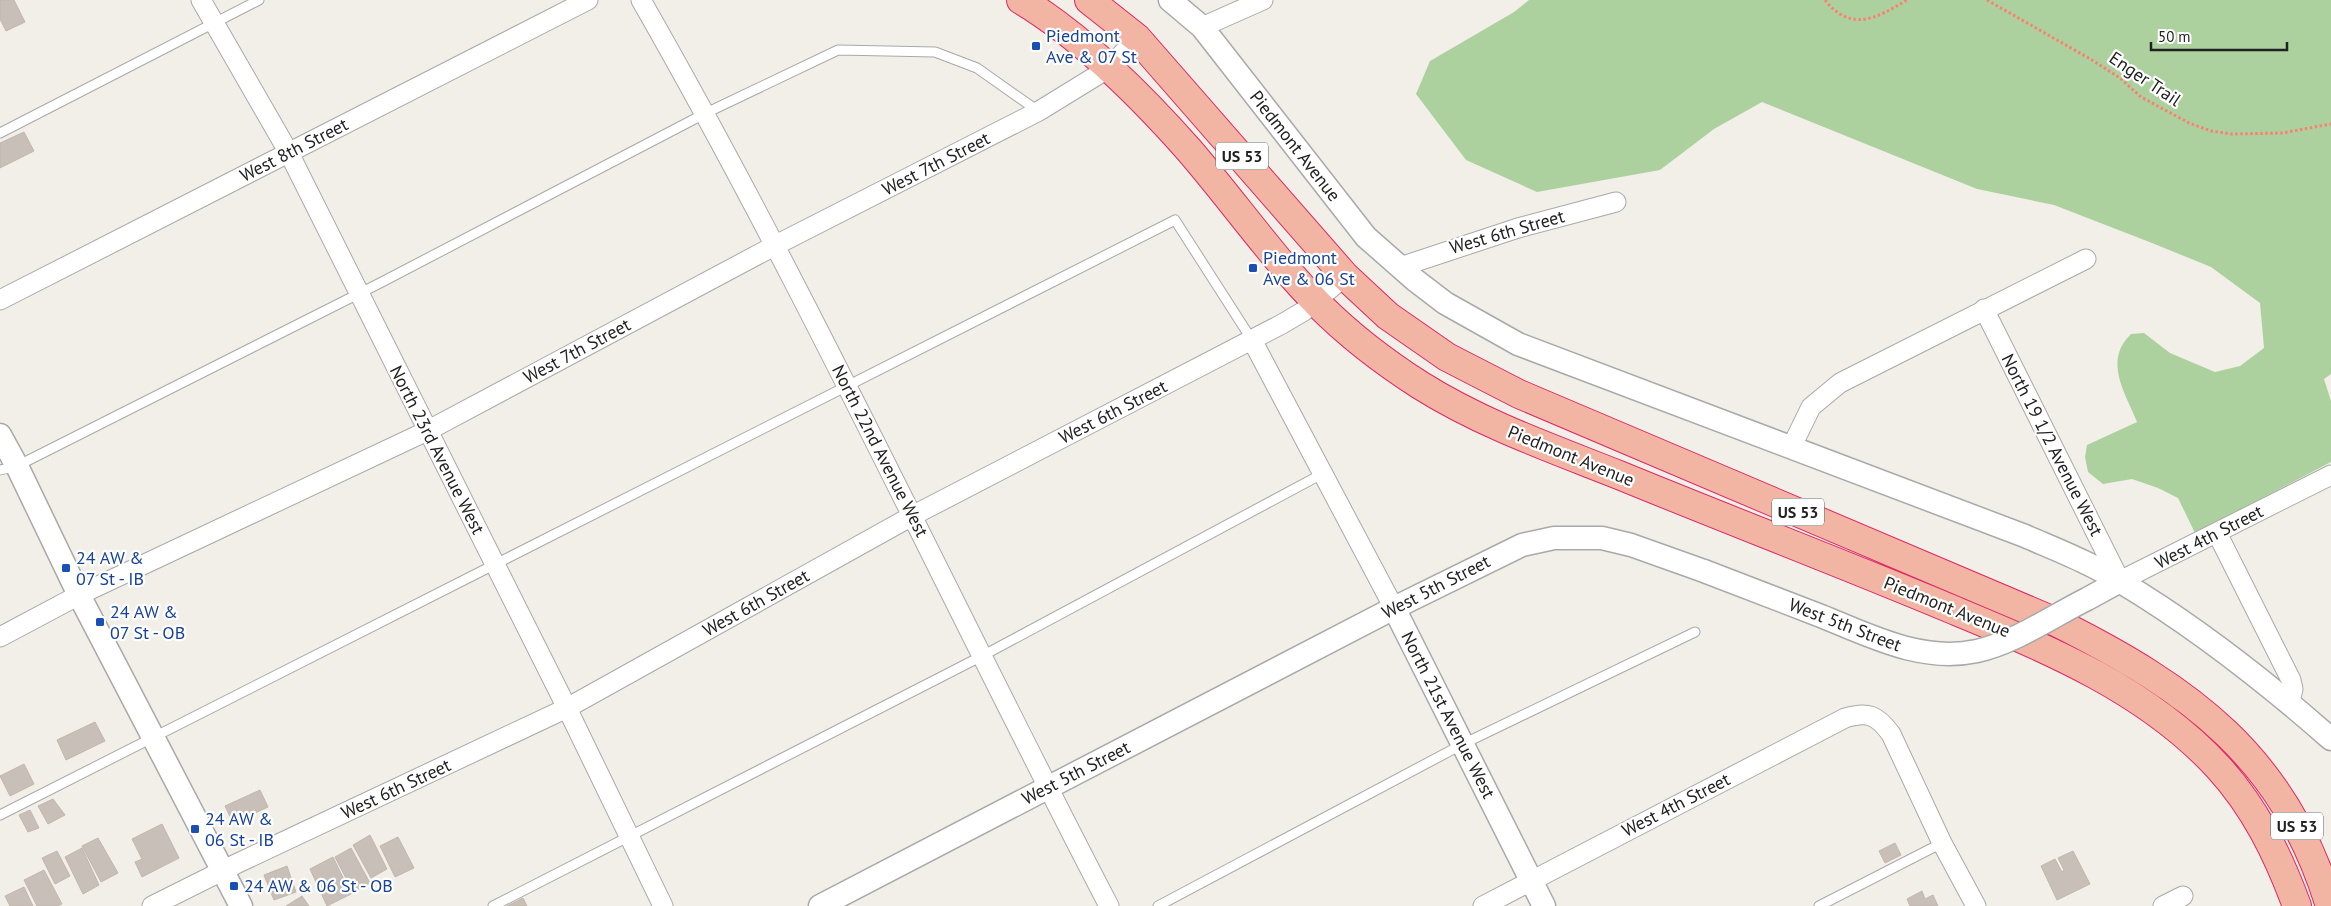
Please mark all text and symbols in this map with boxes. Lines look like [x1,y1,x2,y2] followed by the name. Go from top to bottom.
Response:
[2151,20,2287,52] scale bar
[1046,24,1137,68] place label: Piedmont Ave & 07 St
[2158,27,2191,46] text: 50 m
[1030,40,1042,52] marker: Piedmont Ave & 07 St
[2105,46,2186,111] street label: Enger Trail
[1245,86,1346,206] street label: Piedmont Avenue
[236,112,352,187] street label: West 8th Street
[878,127,994,201] street label: West 7th Street
[1216,142,1268,170] road number: US 53
[1447,204,1567,259] street label: West 6th Street
[1263,246,1355,290] place label: Piedmont Ave & 06 St
[1247,262,1259,274] marker: Piedmont Ave & 06 St
[519,313,634,388] street label: West 7th Street
[1996,350,2108,540] street label: North 19 1/2 Avenue West
[385,361,490,538] street label: North 23rd Avenue West
[827,361,934,541] street label: North 22nd Avenue West
[1055,374,1171,449] street label: West 6th Street
[1505,420,1638,491] street label: Piedmont Avenue
[1772,498,1824,526] road number: US 53
[2151,499,2267,574] street label: West 4th Street
[76,546,144,590] place label: 24 AW & 07 St - IB
[1378,549,1494,624] street label: West 5th Street
[60,562,72,574] marker: 24 AW & 07 St - IB
[698,564,813,641] street label: West 6th Street
[1881,571,2014,642] street label: Piedmont Avenue
[1786,593,1905,656] street label: West 5th Street
[110,600,185,644] place label: 24 AW & 07 St - OB
[94,616,106,628] marker: 24 AW & 07 St - OB
[1396,627,1501,802] street label: North 21st Avenue West
[1018,735,1134,810] street label: West 5th Street
[337,753,454,824] street label: West 6th Street
[1618,767,1734,842] street label: West 4th Street
[205,807,274,851] place label: 24 AW & 06 St - IB
[2271,812,2323,839] road number: US 53
[189,823,201,835] marker: 24 AW & 06 St - IB
[244,874,393,897] place label: 24 AW & 06 St - OB
[228,880,240,892] marker: 24 AW & 06 St - OB

